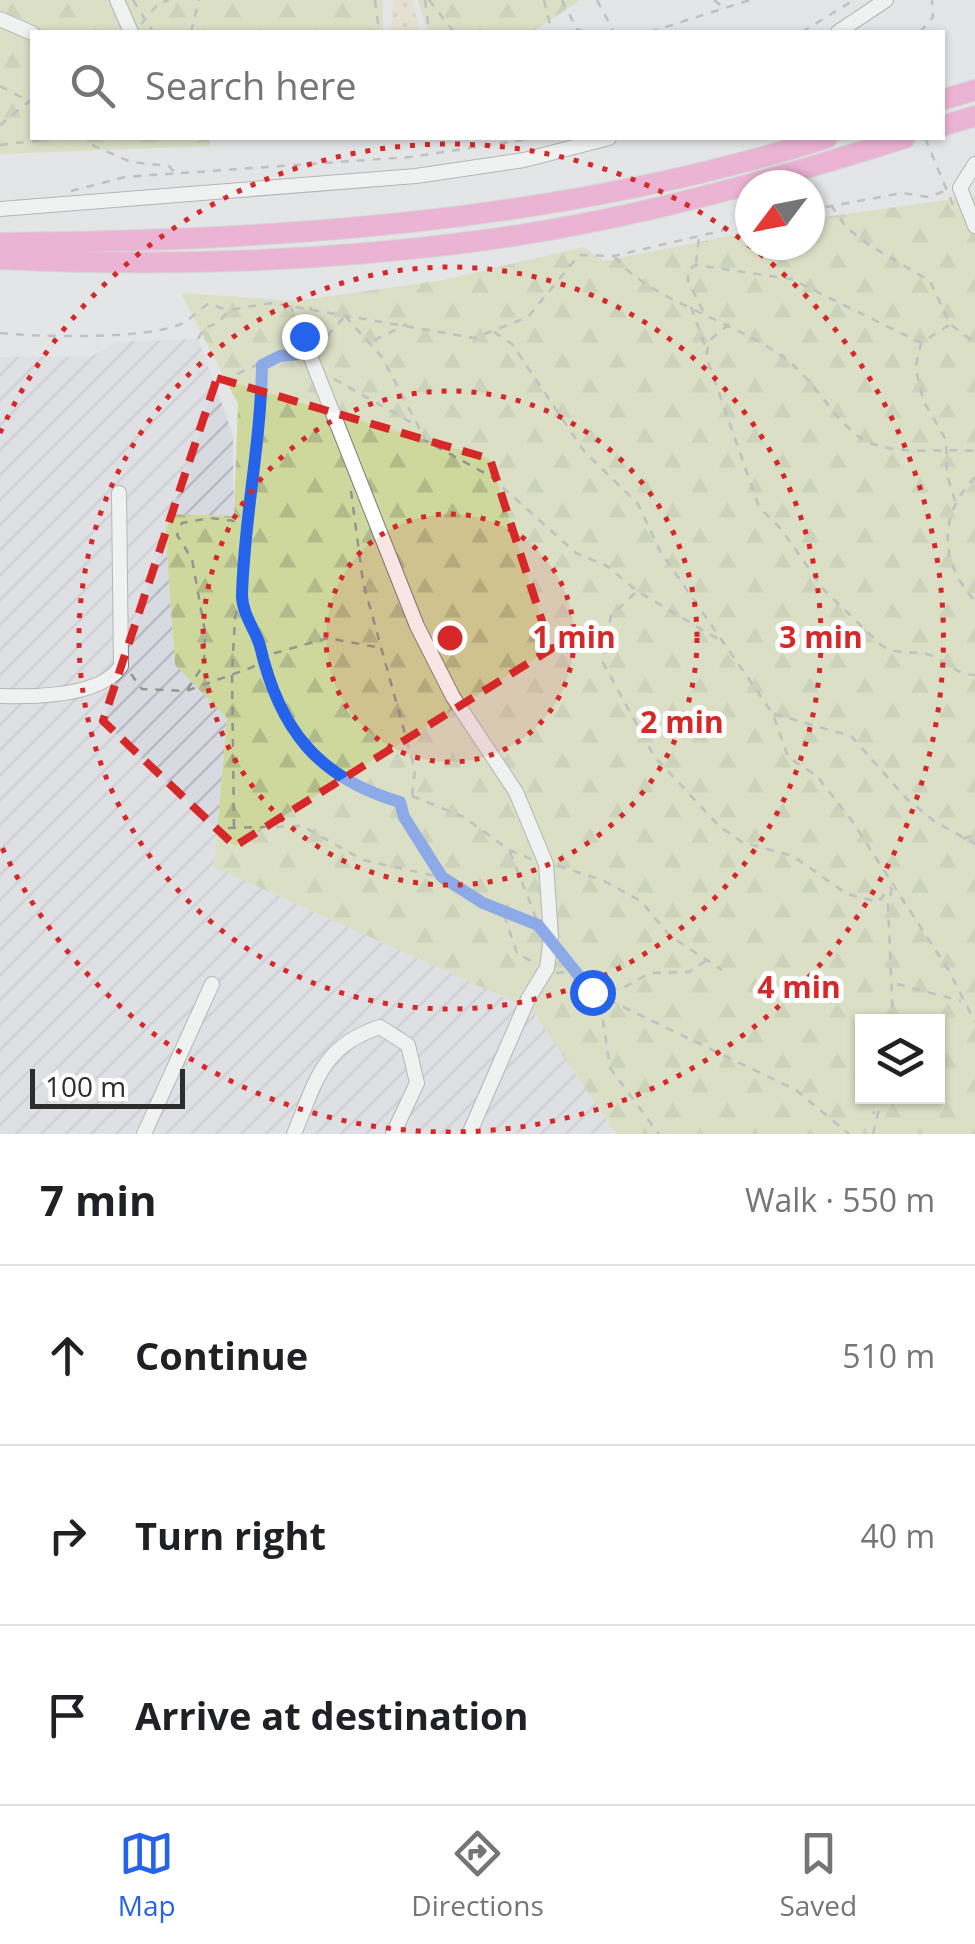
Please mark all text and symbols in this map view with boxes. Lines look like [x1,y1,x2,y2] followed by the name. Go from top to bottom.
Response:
[30,30,945,140] search box
[65,58,120,113] icon: search
[145,59,357,111] text: Search here
[735,170,825,260] north arrow
[282,314,328,360] route end
[532,616,616,657] text: 1 min
[779,616,863,657] text: 3 min
[432,620,468,656] centre of rings
[640,701,724,742] text: 2 min
[757,966,841,1007] text: 4 min
[570,970,616,1016] route start
[855,1014,945,1104] map controls
[855,1014,945,1104] button: layers
[30,1064,185,1108] scale bar
[45,1067,126,1105] text: 100 m
[40,1171,157,1228] text: 7 min
[745,1178,935,1221] text: Walk · 550 m
[40,1328,95,1383] icon: ahead
[135,1329,308,1381] text: Continue
[842,1334,935,1377] text: 510 m
[40,1508,95,1563] icon: right
[135,1509,326,1561] text: Turn right
[860,1514,935,1557] text: 40 m
[40,1688,95,1743] icon: arrive
[135,1689,529,1741] text: Arrive at destination
[118,1826,176,1924] tab: Map
[411,1826,544,1924] tab: Directions
[779,1826,857,1924] tab: Saved

